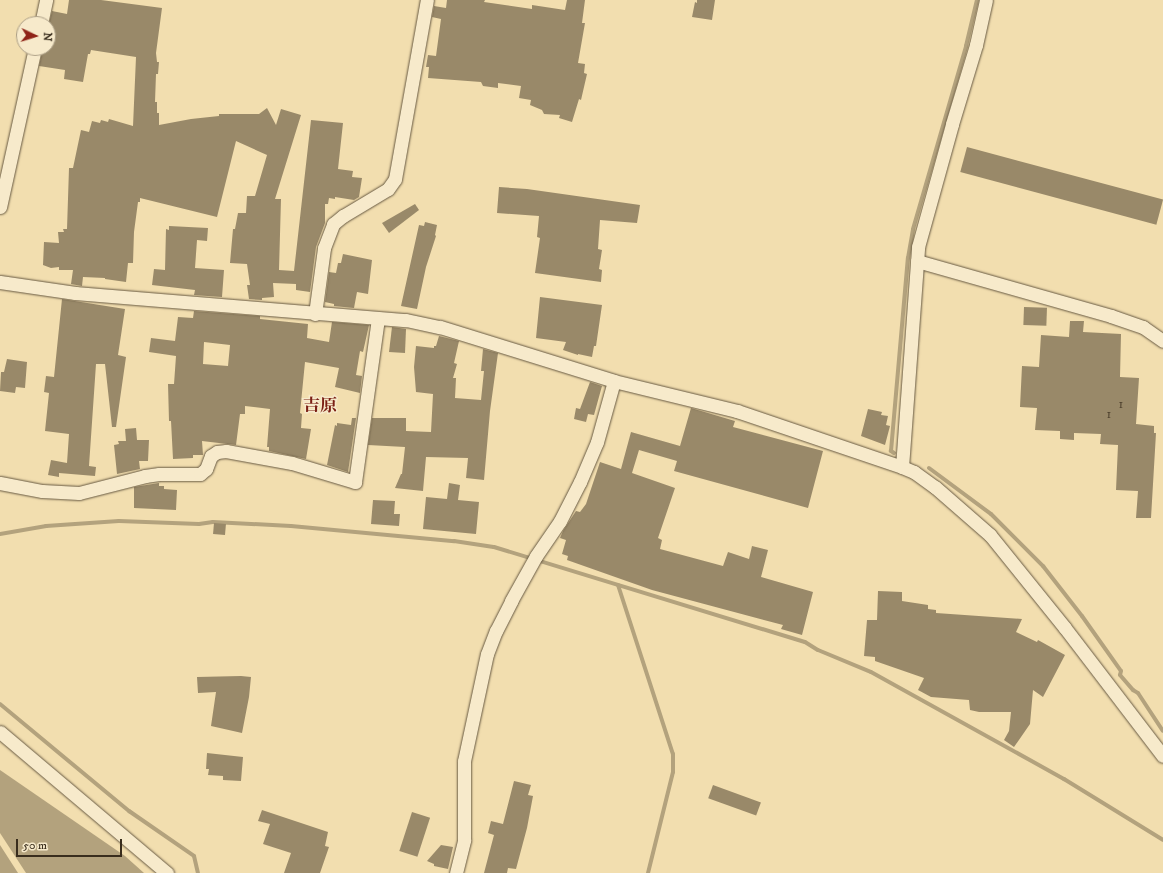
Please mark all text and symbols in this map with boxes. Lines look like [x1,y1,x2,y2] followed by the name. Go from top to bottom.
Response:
[16,16,56,56] north arrow
[40,32,54,42] text: N
[1119,396,1123,412] house number: 1
[303,397,337,417] district label: 吉原
[1107,406,1111,422] house number: 1
[18,831,124,857] scale bar
[23,838,47,853] text: 50 m

